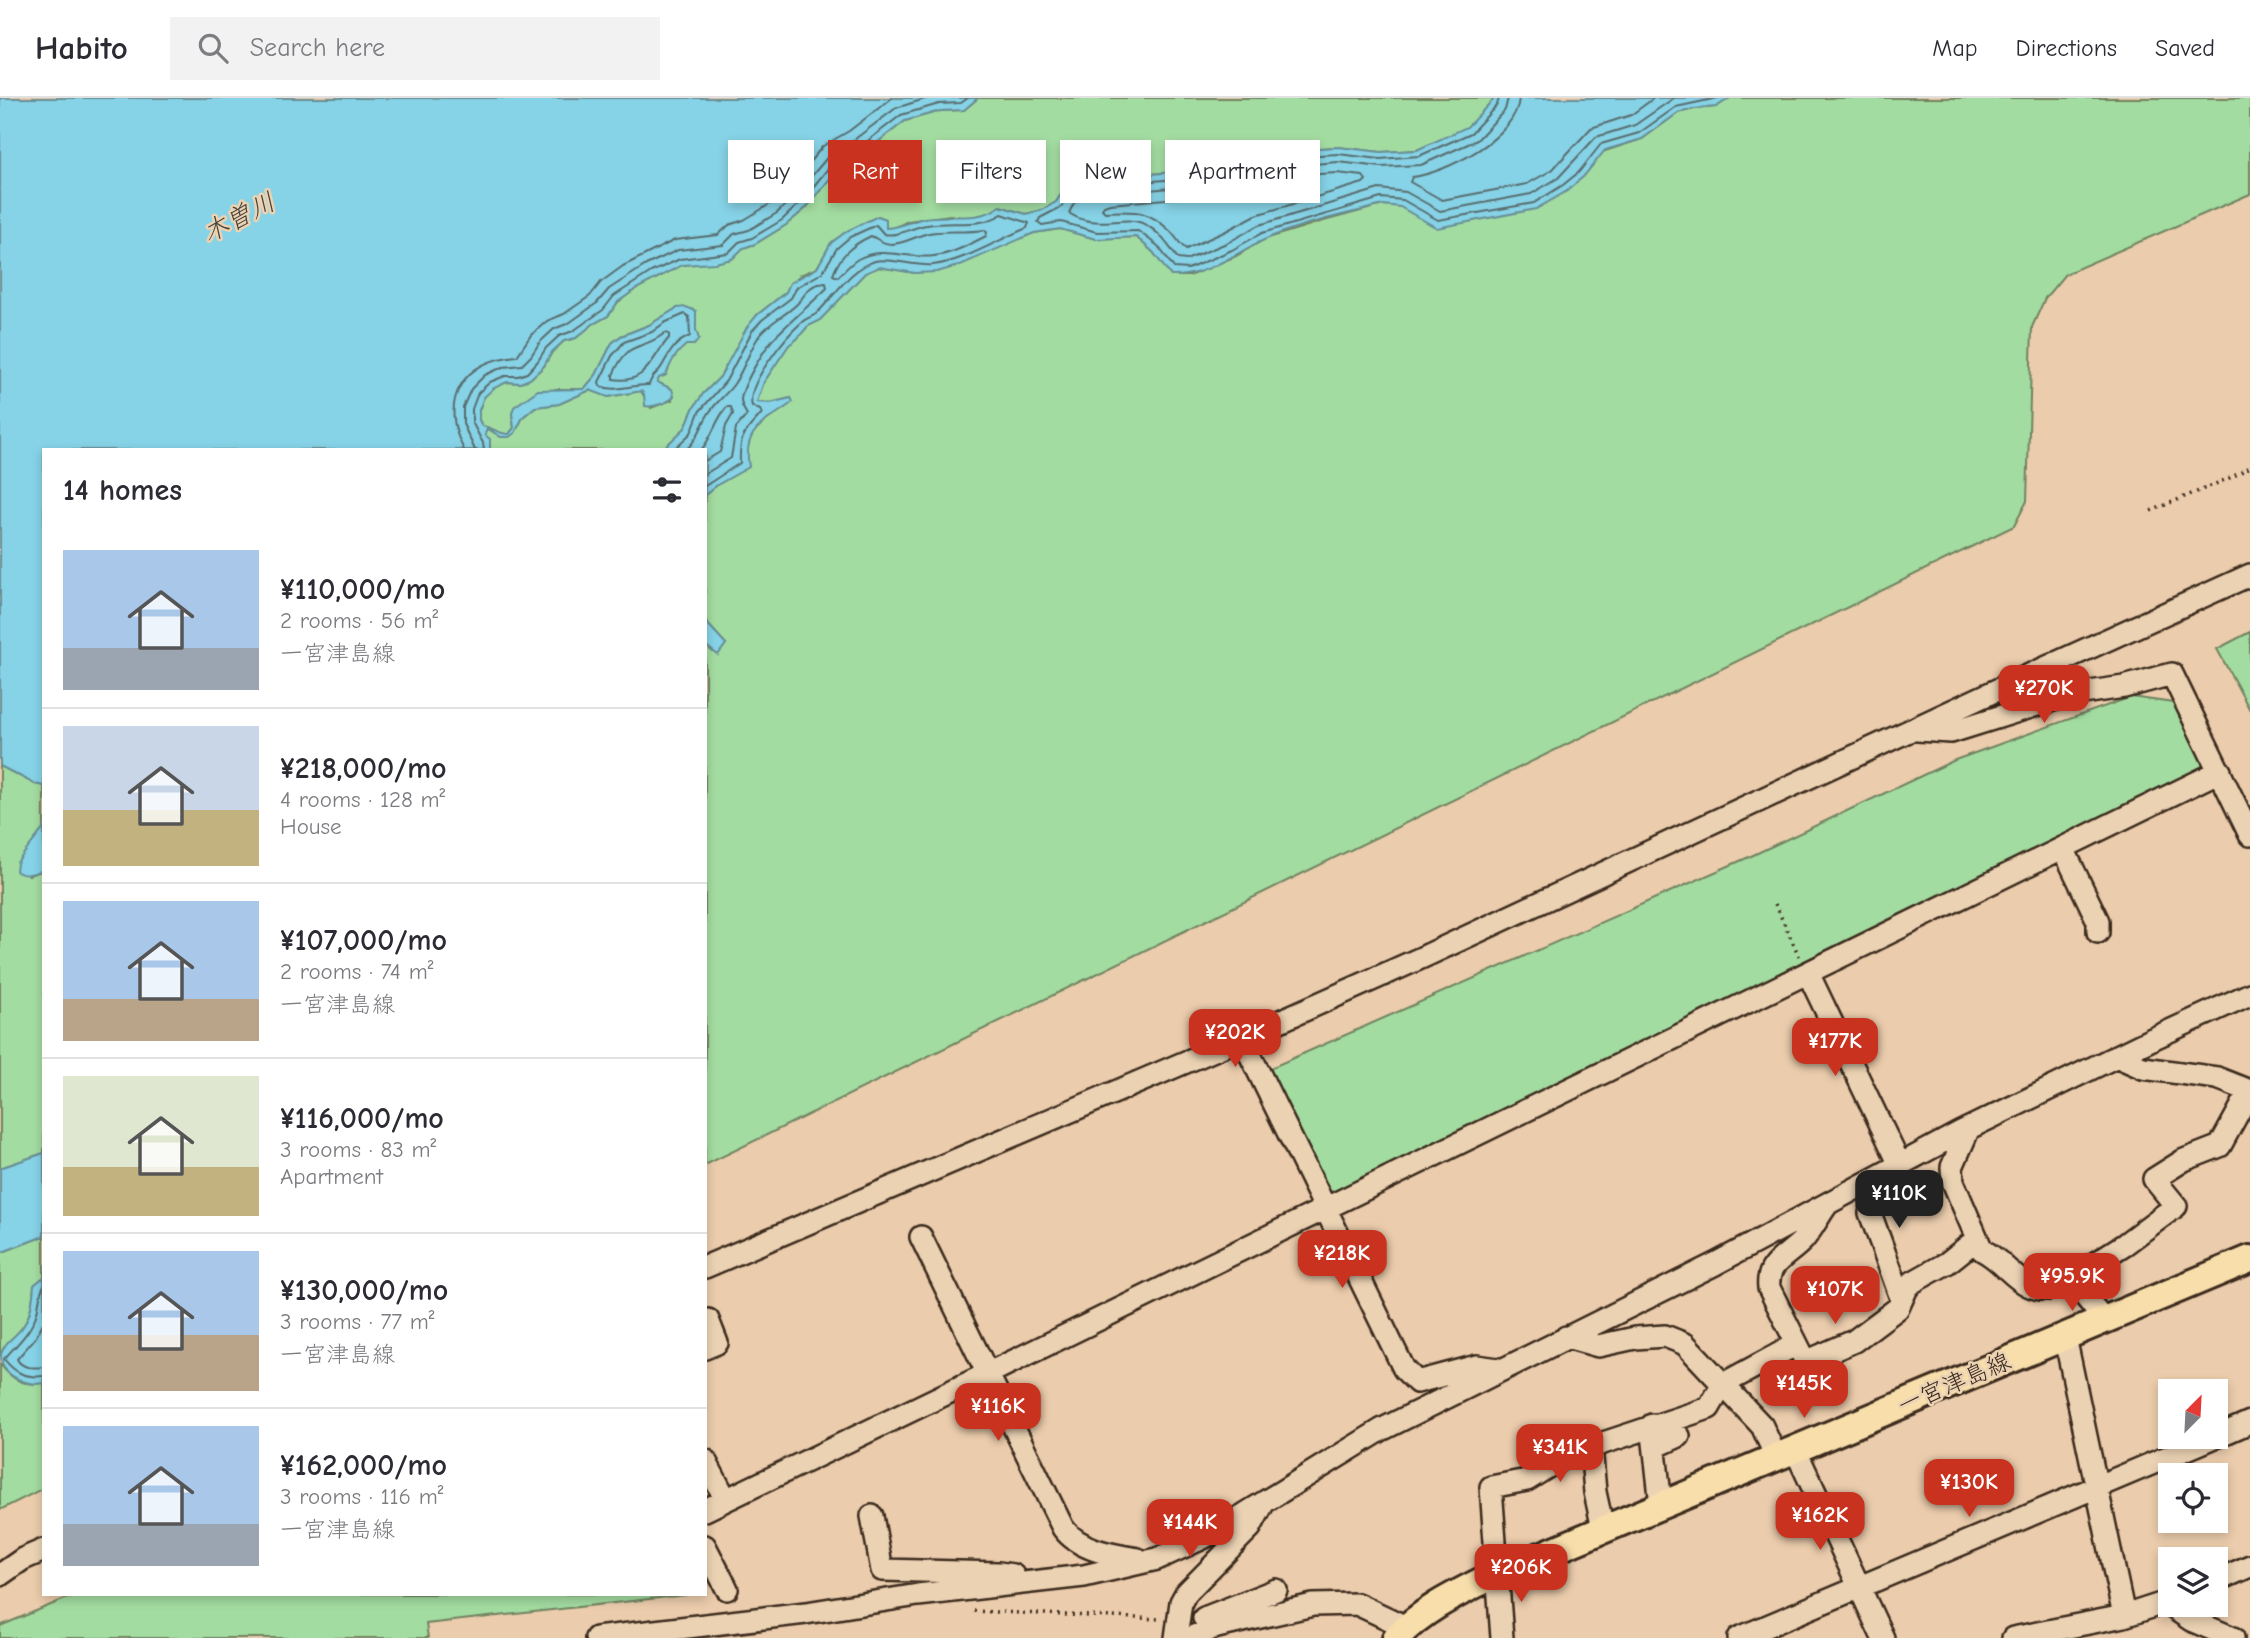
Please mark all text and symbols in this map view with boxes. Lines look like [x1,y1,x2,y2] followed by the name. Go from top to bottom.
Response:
[170,17,660,80] search box
[35,29,128,67] text: Habito
[194,29,232,67] icon: search
[250,33,385,63] text: Search here
[1932,34,1978,62] text: Map
[2016,34,2117,62] text: Directions
[2155,34,2215,62] text: Saved
[728,140,814,203] chip: Buy
[828,140,922,203] chip: Rent
[936,140,1046,203] chip: Filters
[1060,140,1151,203] chip: New
[1165,140,1320,203] chip: Apartment
[197,187,281,249] water label: 木曽川
[648,471,686,509] icon: filters
[63,473,182,508] text: 14 homes
[280,572,445,607] text: ¥110,000/mo
[119,578,203,662] icon: home
[280,607,438,634] text: 2 rooms · 56 m²
[280,640,395,667] text: 一宮津島線
[1995,666,2093,725] pin: ¥270K
[2015,674,2074,701] text: ¥270K
[280,751,447,786] text: ¥218,000/mo
[119,754,203,838] icon: home
[280,786,445,813] text: 4 rooms · 128 m²
[280,813,342,840] text: House
[280,923,447,958] text: ¥107,000/mo
[119,929,203,1013] icon: home
[280,958,433,985] text: 2 rooms · 74 m²
[280,991,395,1018] text: 一宮津島線
[1186,1010,1284,1069] pin: ¥202K
[1205,1018,1265,1045] text: ¥202K
[1786,1018,1884,1078] pin: ¥177K
[1808,1027,1862,1054] text: ¥177K
[280,1101,444,1136] text: ¥116,000/mo
[119,1104,203,1188] icon: home
[280,1136,436,1163] text: 3 rooms · 83 m²
[280,1163,383,1190] text: Apartment
[1850,1170,1948,1230] pin: ¥110K
[1871,1179,1927,1206] text: ¥110K
[1293,1230,1391,1290] pin: ¥218K
[1314,1239,1370,1266] text: ¥218K
[2015,1254,2129,1313] pin: ¥95.9K
[2040,1262,2104,1289] text: ¥95.9K
[1786,1266,1884,1326] pin: ¥107K
[280,1273,448,1308] text: ¥130,000/mo
[1807,1275,1863,1302] text: ¥107K
[119,1279,203,1363] icon: home
[280,1308,435,1335] text: 3 rooms · 77 m²
[280,1341,395,1368] text: 一宮津島線
[1893,1347,2015,1419] street label: 一宮津島線
[1755,1360,1853,1420] pin: ¥145K
[1776,1369,1832,1396] text: ¥145K
[2158,1379,2228,1449] north arrow
[2158,1379,2228,1617] map controls
[949,1384,1047,1443] pin: ¥116K
[971,1392,1025,1419] text: ¥116K
[1511,1424,1609,1484] pin: ¥341K
[1532,1433,1588,1460] text: ¥341K
[280,1448,447,1483] text: ¥162,000/mo
[119,1454,203,1538] icon: home
[1920,1460,2018,1519] pin: ¥130K
[2158,1463,2228,1533] button: locate
[1940,1468,1998,1495] text: ¥130K
[280,1483,444,1510] text: 3 rooms · 116 m²
[1771,1492,1869,1552] pin: ¥162K
[1141,1500,1239,1559] pin: ¥144K
[1792,1501,1848,1528] text: ¥162K
[1163,1508,1217,1535] text: ¥144K
[280,1516,395,1543] text: 一宮津島線
[1472,1544,1570,1604] pin: ¥206K
[2158,1547,2228,1617] button: layers
[1491,1553,1551,1580] text: ¥206K

